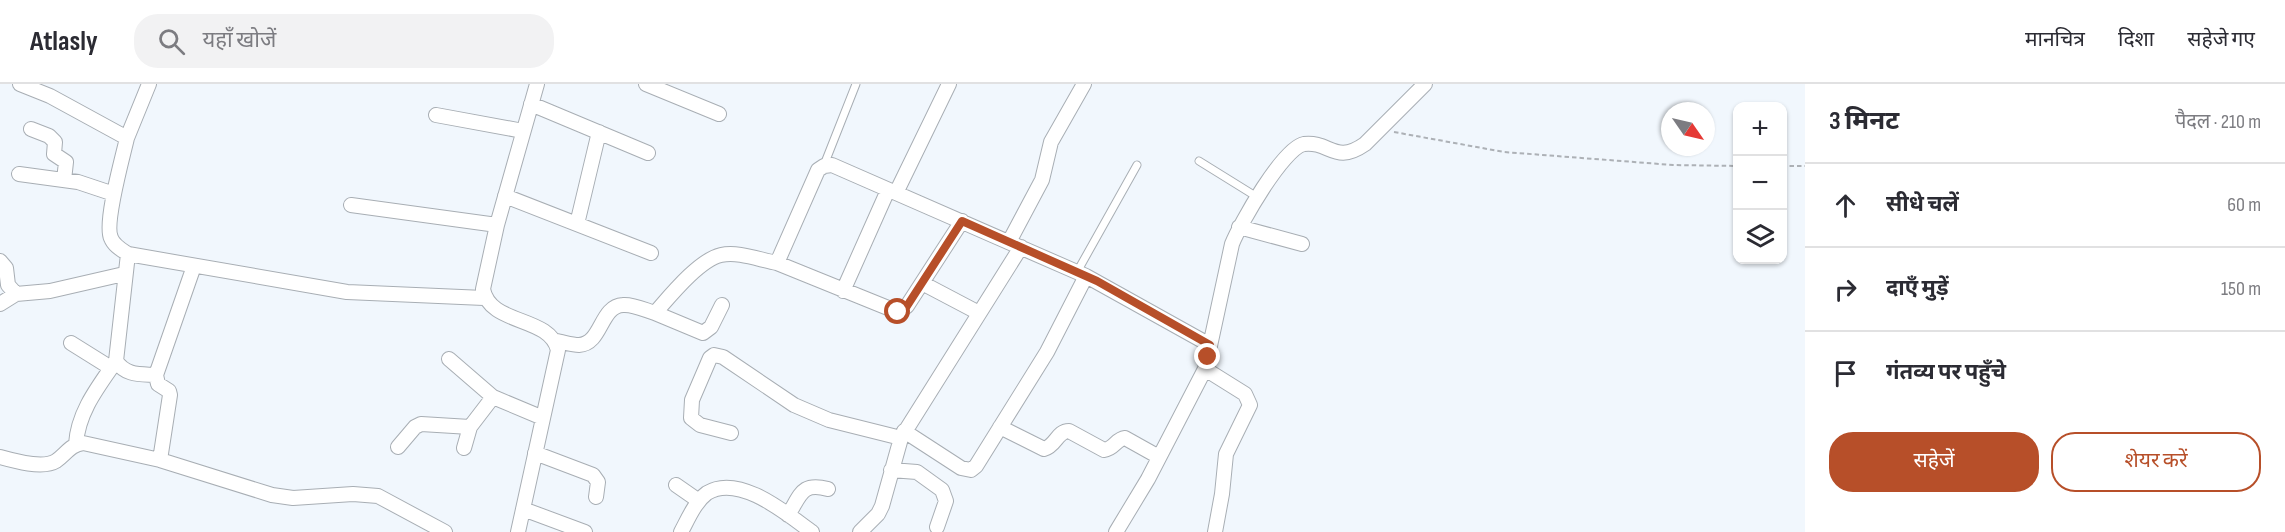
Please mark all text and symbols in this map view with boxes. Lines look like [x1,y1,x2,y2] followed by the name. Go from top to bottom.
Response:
[134,14,554,68] search box
[30,25,98,58] text: Atlasly
[155,25,188,58] icon: search
[203,27,276,54] text: यहाँ खोजें
[2025,27,2085,52] text: मानचित्र
[2118,27,2154,52] text: दिशा
[2187,27,2255,52] text: सहेजे गए
[1661,102,1715,156] north arrow
[1733,102,1787,264] map controls
[1733,102,1787,156] button: +
[1829,106,1899,137] text: 3 मिनट
[2175,110,2261,134] text: पैदल · 210 m
[1733,156,1787,210] button: −
[1829,189,1862,222] icon: ahead
[1886,191,1959,218] text: सीधे चलें
[2227,193,2261,217] text: 60 m
[1733,210,1787,264] button: layers
[1829,273,1862,306] icon: right
[1886,275,1949,302] text: दाएँ मुड़ें
[2221,277,2261,301] text: 150 m
[884,298,910,324] route start
[1194,343,1220,369] route end
[1829,357,1862,390] icon: arrive
[1886,359,2006,386] text: गंतव्य पर पहुँचे
[1829,432,2039,492] button: सहेजें
[2051,432,2261,492] button: शेयर करें

